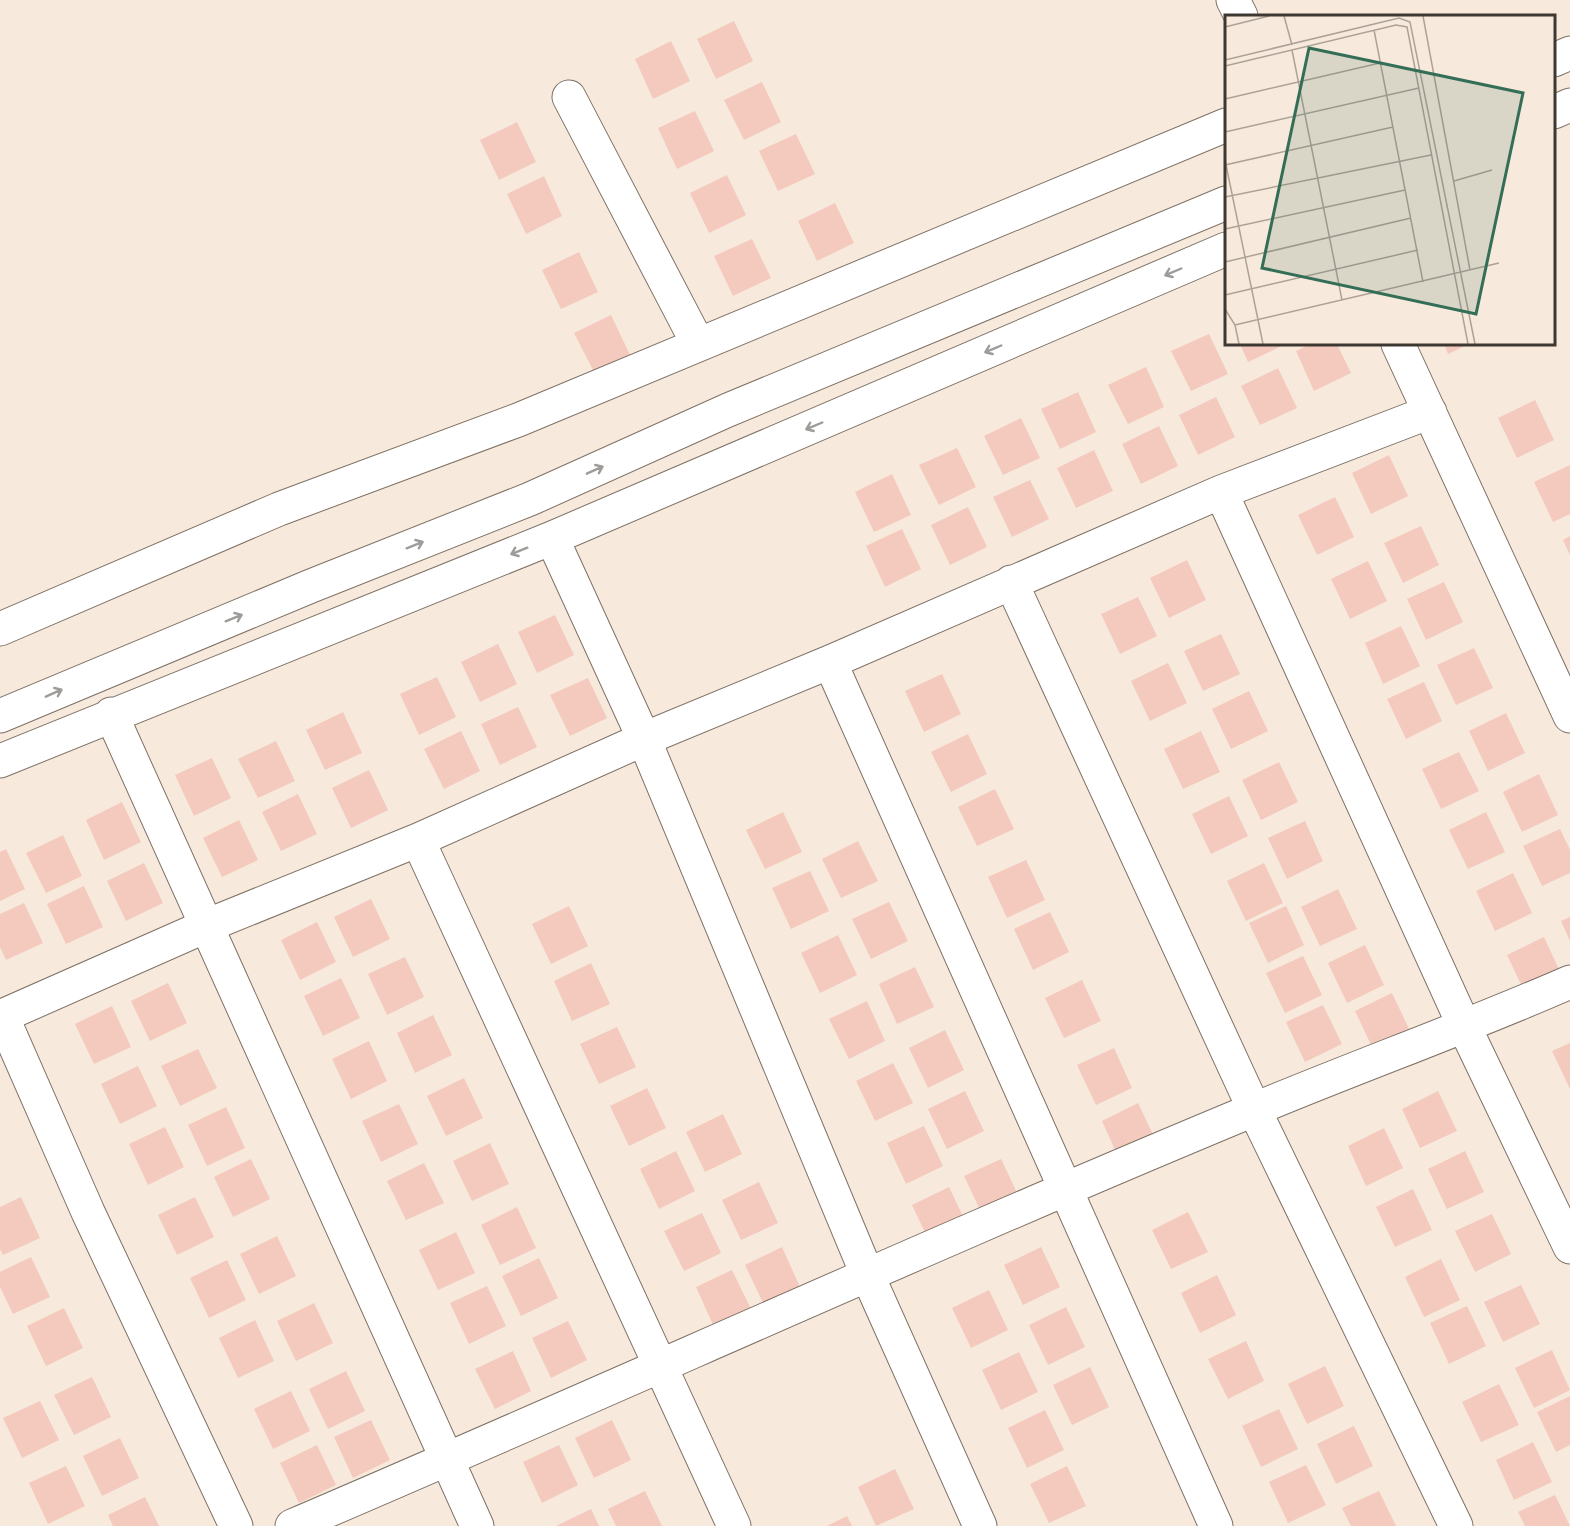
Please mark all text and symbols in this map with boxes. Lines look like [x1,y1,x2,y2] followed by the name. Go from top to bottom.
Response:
[1225,15,1555,345] inset map
[1164,267,1182,278] one-way arrow
[985,344,1003,355] one-way arrow
[806,420,824,432] one-way arrow
[585,464,603,475] one-way arrow
[405,539,423,550] one-way arrow
[510,546,529,557] one-way arrow
[224,612,242,623] one-way arrow
[44,686,62,698] one-way arrow

